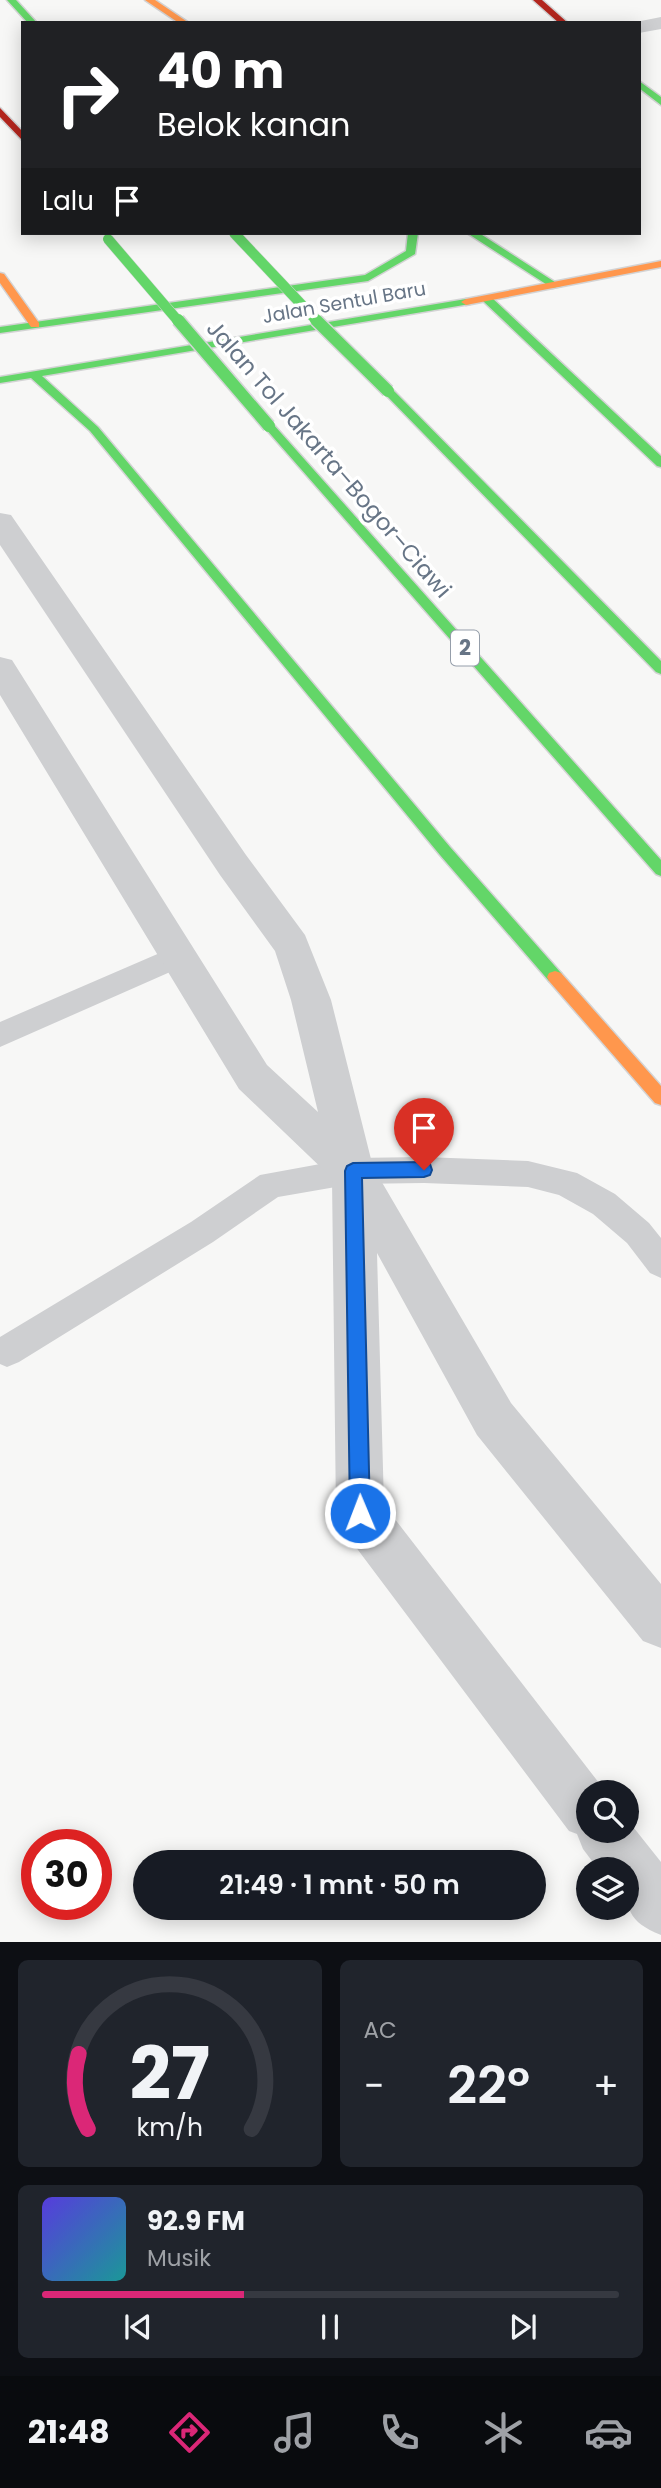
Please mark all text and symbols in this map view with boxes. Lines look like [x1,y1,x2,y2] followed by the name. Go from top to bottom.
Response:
[157,37,284,105] text: 40 m
[42,49,133,140] icon: right
[157,102,351,147] text: Belok kanan
[108,182,146,220] icon: arrive
[42,183,94,219] text: Lalu
[260,275,428,330] street label: Jalan Sentul Baru
[199,313,459,605] street label: Jalan Tol Jakarta–Bogor–Ciawi
[451,630,479,666] road number: 2
[394,1098,454,1170] pin
[405,1109,443,1147] icon: arrive
[323,1476,397,1550] position arrow
[576,1780,639,1920] map controls
[576,1780,639,1843] button: search
[21,1829,112,1920] speed limit sign: 30
[576,1857,639,1920] button: layers
[219,1867,460,1903] text: 21:49 · 1 mnt · 50 m
[364,2014,397,2046] text: AC
[129,2024,210,2125] text: 27
[447,2049,530,2122] text: 22°
[364,2059,384,2112] text: −
[593,2059,619,2112] text: +
[136,2110,203,2145] text: km/h
[147,2203,245,2239] text: 92.9 FM
[147,2242,211,2274] text: Musik
[119,2308,157,2346] icon: previous
[311,2308,349,2346] icon: pause
[504,2308,542,2346] icon: next
[165,2408,214,2457] icon: directions
[270,2408,319,2457] icon: music
[375,2408,424,2457] icon: phone
[479,2408,528,2457] icon: climate
[584,2408,633,2457] icon: car
[28,2409,110,2454] text: 21:48

